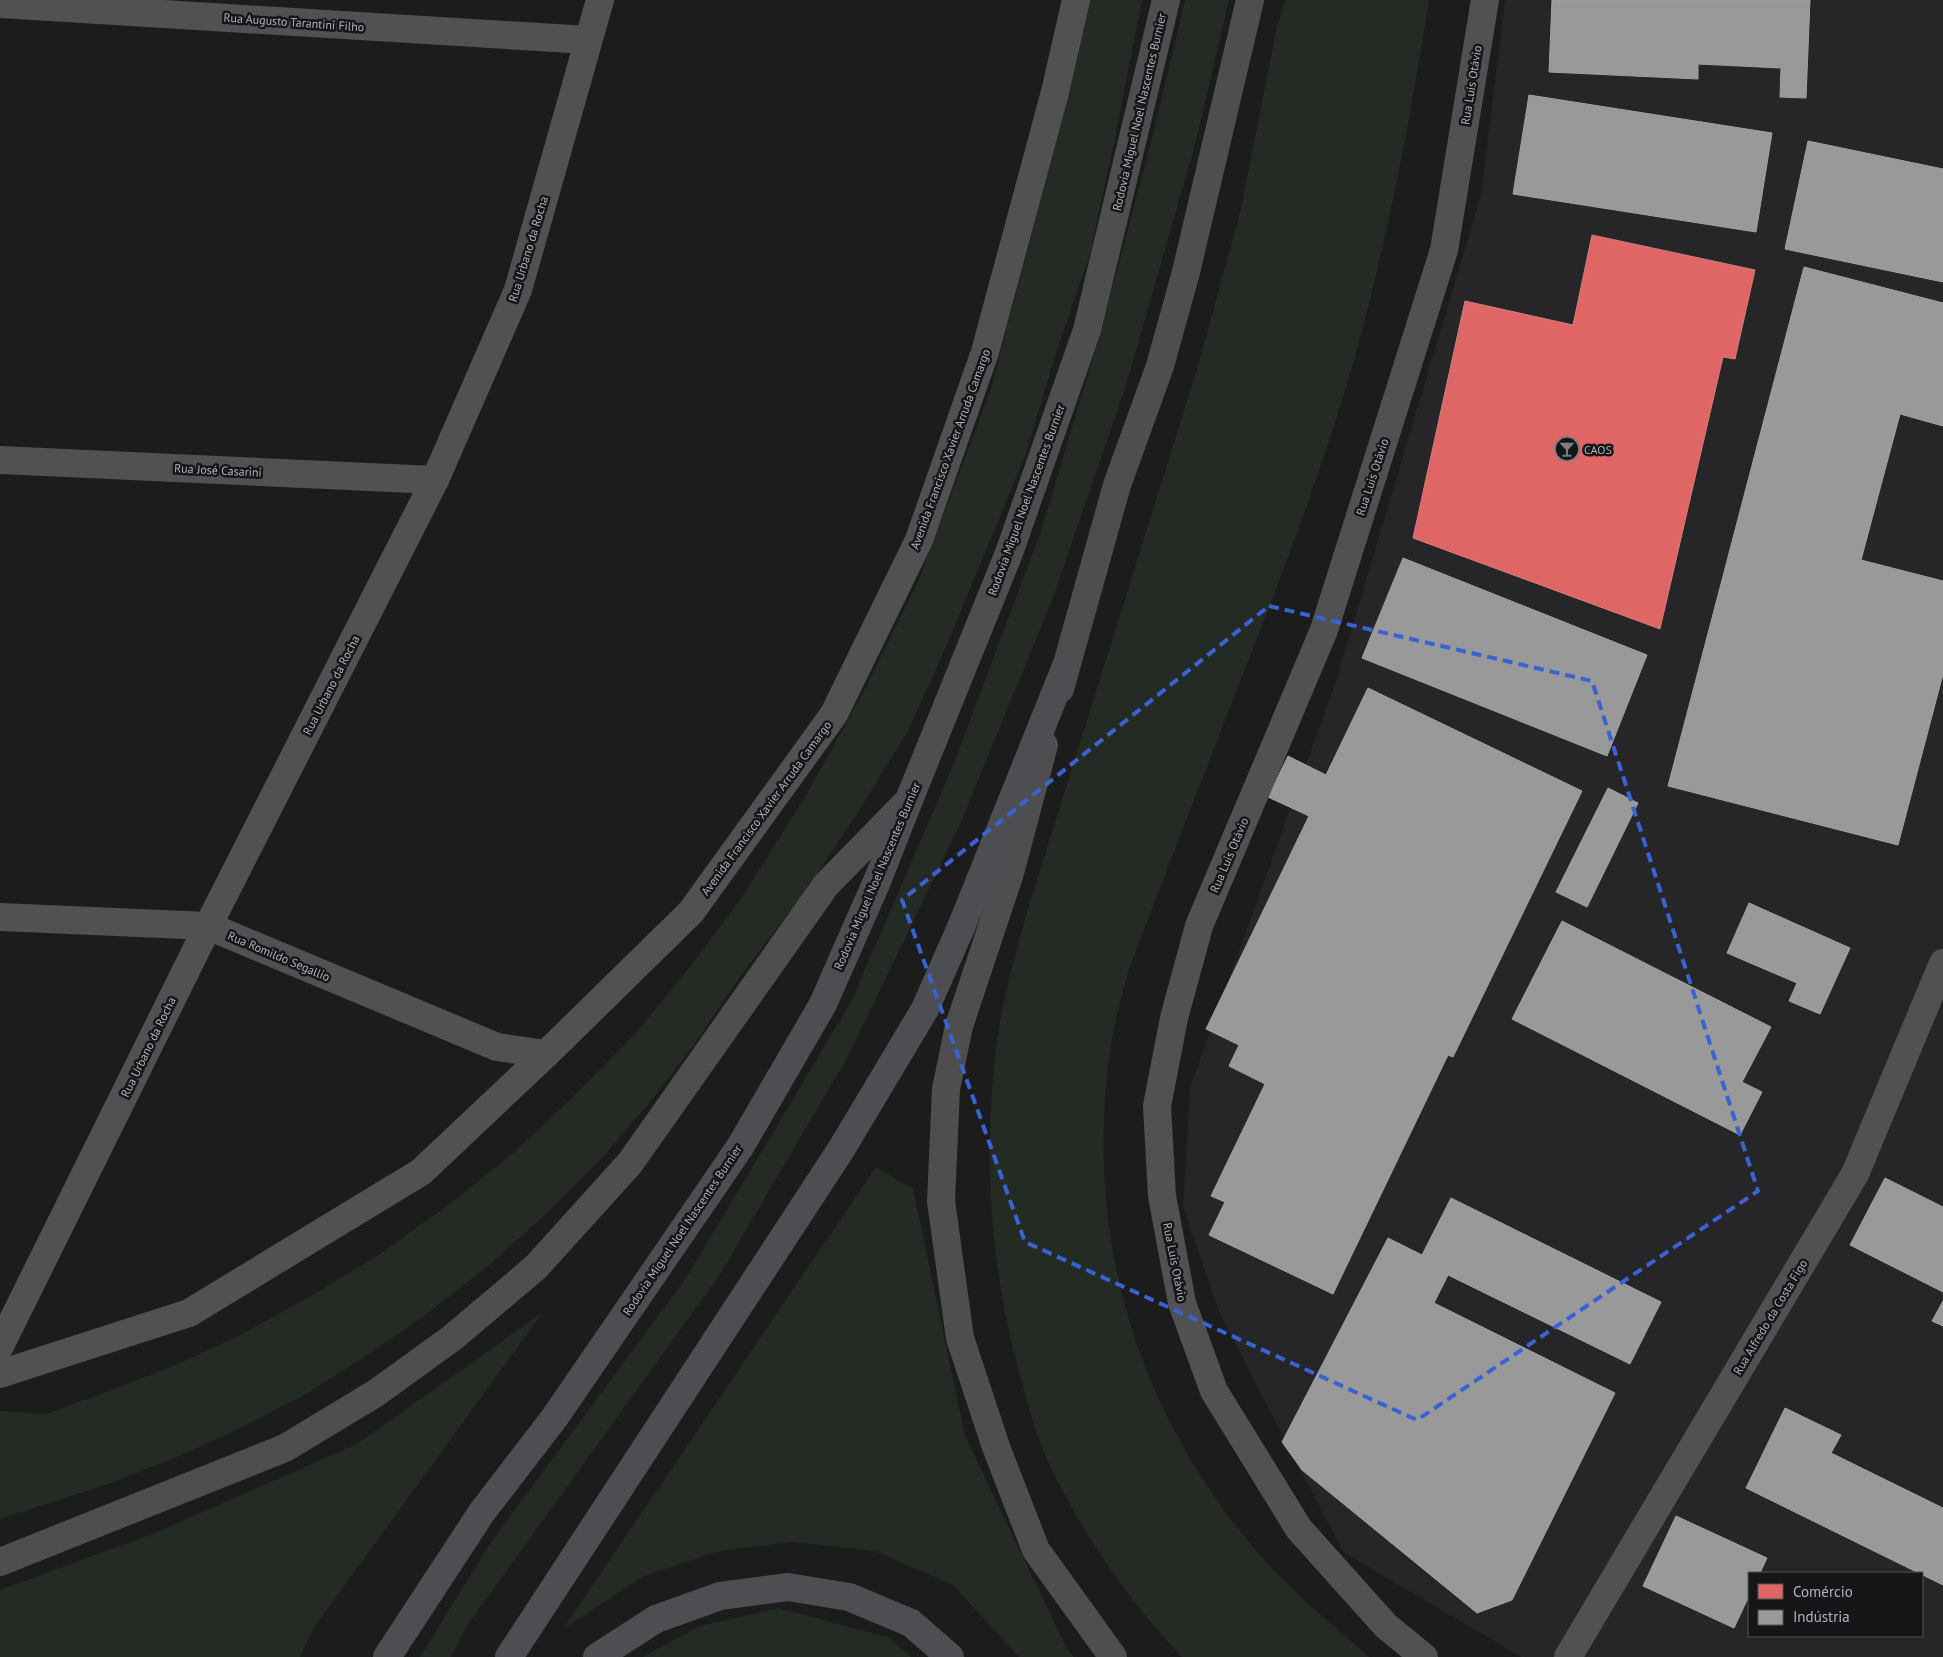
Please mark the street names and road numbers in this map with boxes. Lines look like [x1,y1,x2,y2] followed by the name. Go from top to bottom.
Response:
[223,10,365,34] street label: Rua Augusto Tarantini Filho
[1109,12,1169,212] street label: Rodovia Miguel Noel Nascentes Burnier
[1457,44,1485,126] street label: Rua Luis Otávio
[505,194,551,304] street label: Rua Urbano da Rocha
[907,347,993,551] street label: Avenida Francisco Xavier Arruda Camargo
[984,402,1068,598] street label: Rodovia Miguel Noel Nascentes Burnier
[1352,437,1392,517] street label: Rua Luis Otávio
[174,460,262,480] street label: Rua José Casarini
[299,633,363,737] street label: Rua Urbano da Rocha
[698,718,834,898] street label: Avenida Francisco Xavier Arruda Camargo
[831,780,923,972] street label: Rodovia Miguel Noel Nascentes Burnier
[1206,815,1252,895] street label: Rua Luis Otávio
[226,928,332,984] street label: Rua Romildo Segallio
[117,994,179,1100] street label: Rua Urbano da Rocha
[619,1142,745,1318] street label: Rodovia Miguel Noel Nascentes Burnier
[1160,1221,1190,1303] street label: Rua Luis Otávio
[1730,1257,1810,1377] street label: Rua Alfredo da Costa Figo

